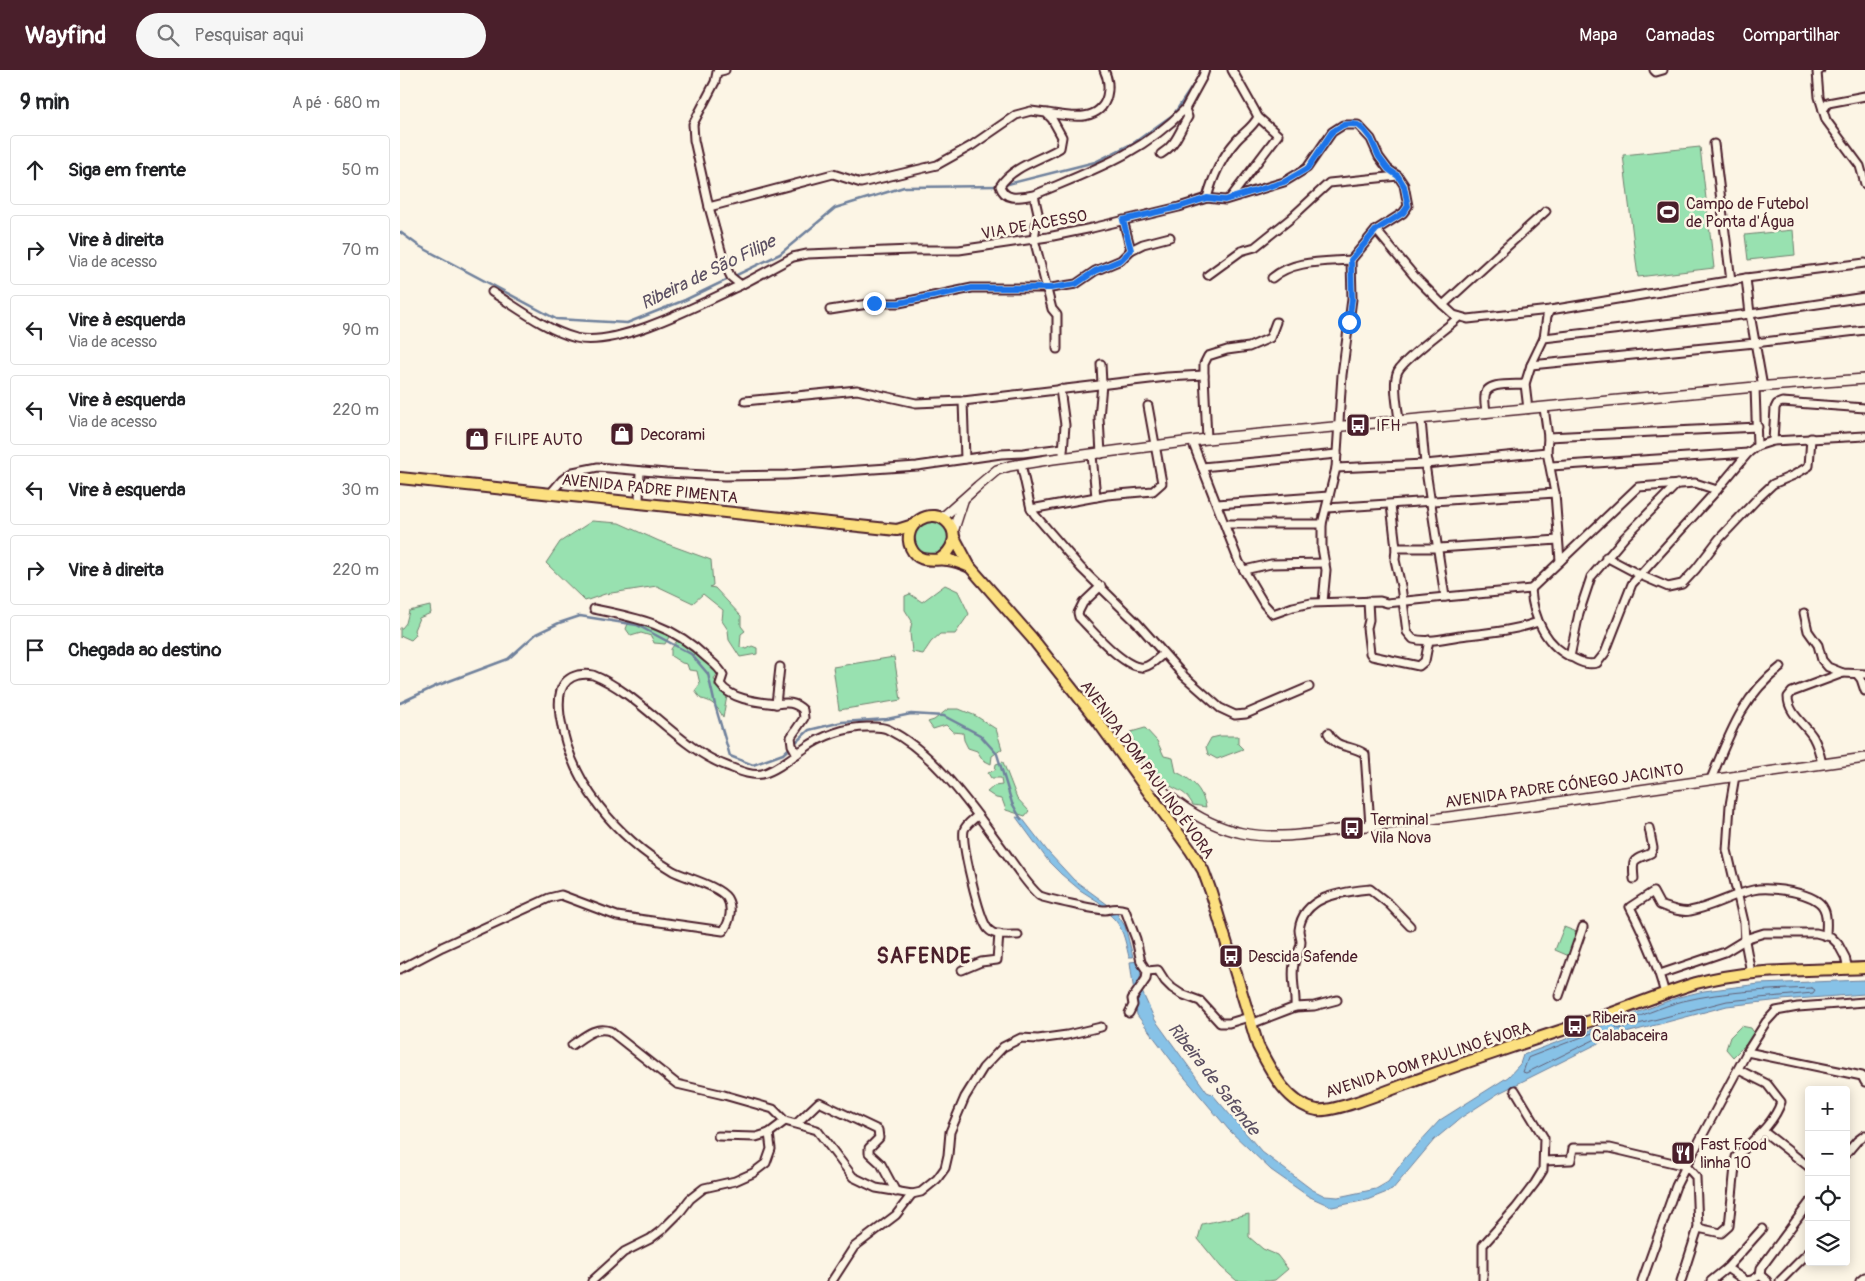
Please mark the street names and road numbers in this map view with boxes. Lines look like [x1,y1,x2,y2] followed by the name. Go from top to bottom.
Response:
[980,206,1089,244] street label: VIA DE ACESSO
[561,470,739,508] street label: AVENIDA PADRE PIMENTA
[1076,677,1219,863] street label: AVENIDA DOM PAULINO ÉVORA
[1443,758,1685,813] street label: AVENIDA PADRE CÓNEGO JACINTO
[1323,1017,1534,1103] street label: AVENIDA DOM PAULINO ÉVORA

